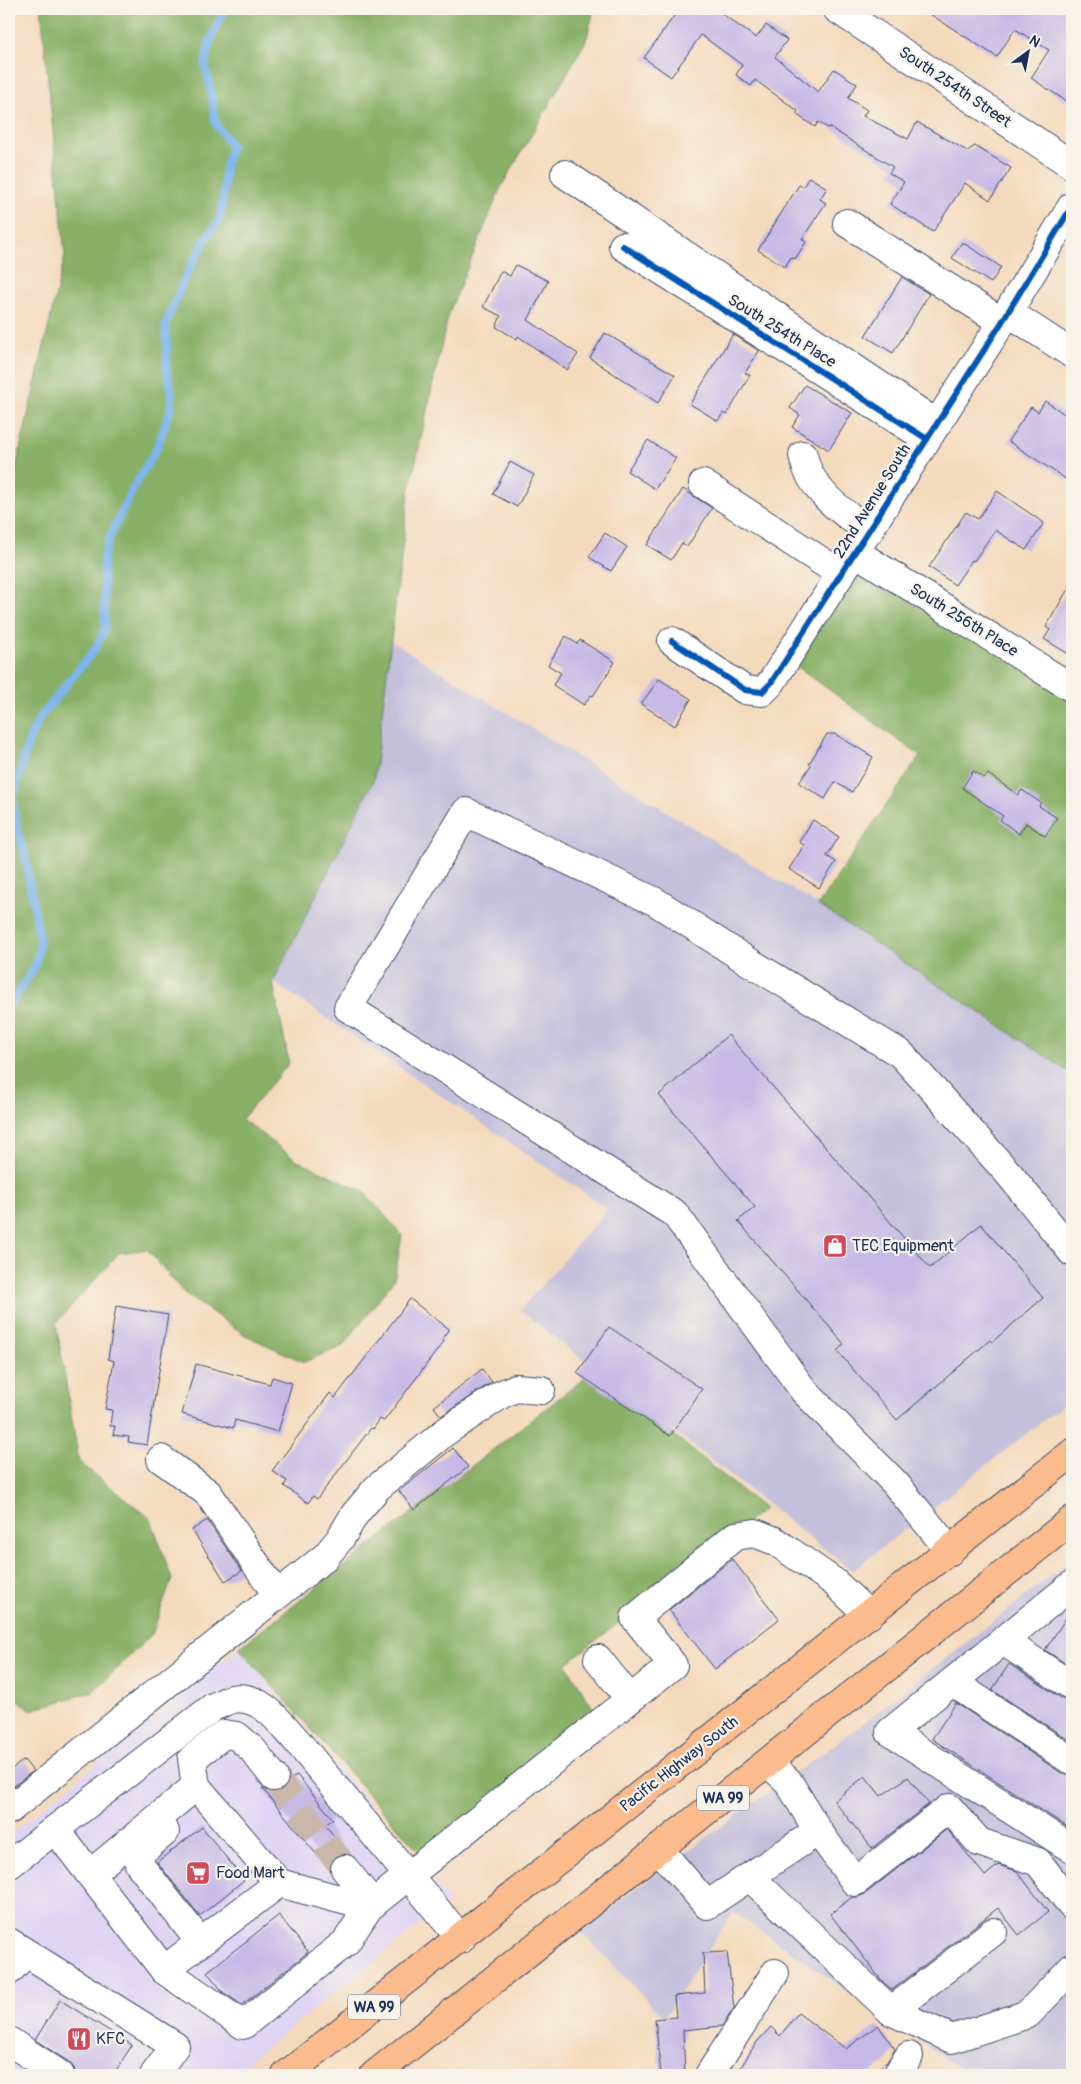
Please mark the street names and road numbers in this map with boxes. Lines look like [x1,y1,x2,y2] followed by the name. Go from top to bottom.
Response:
[895,42,1015,132] street label: South 254th Street
[724,290,840,372] street label: South 254th Place
[829,440,915,562] street label: 22nd Avenue South
[906,579,1022,661] street label: South 256th Place
[616,1712,742,1816] street label: Pacific Highway South
[697,1786,749,1810] road number: WA 99
[348,1994,400,2020] road number: WA 99

